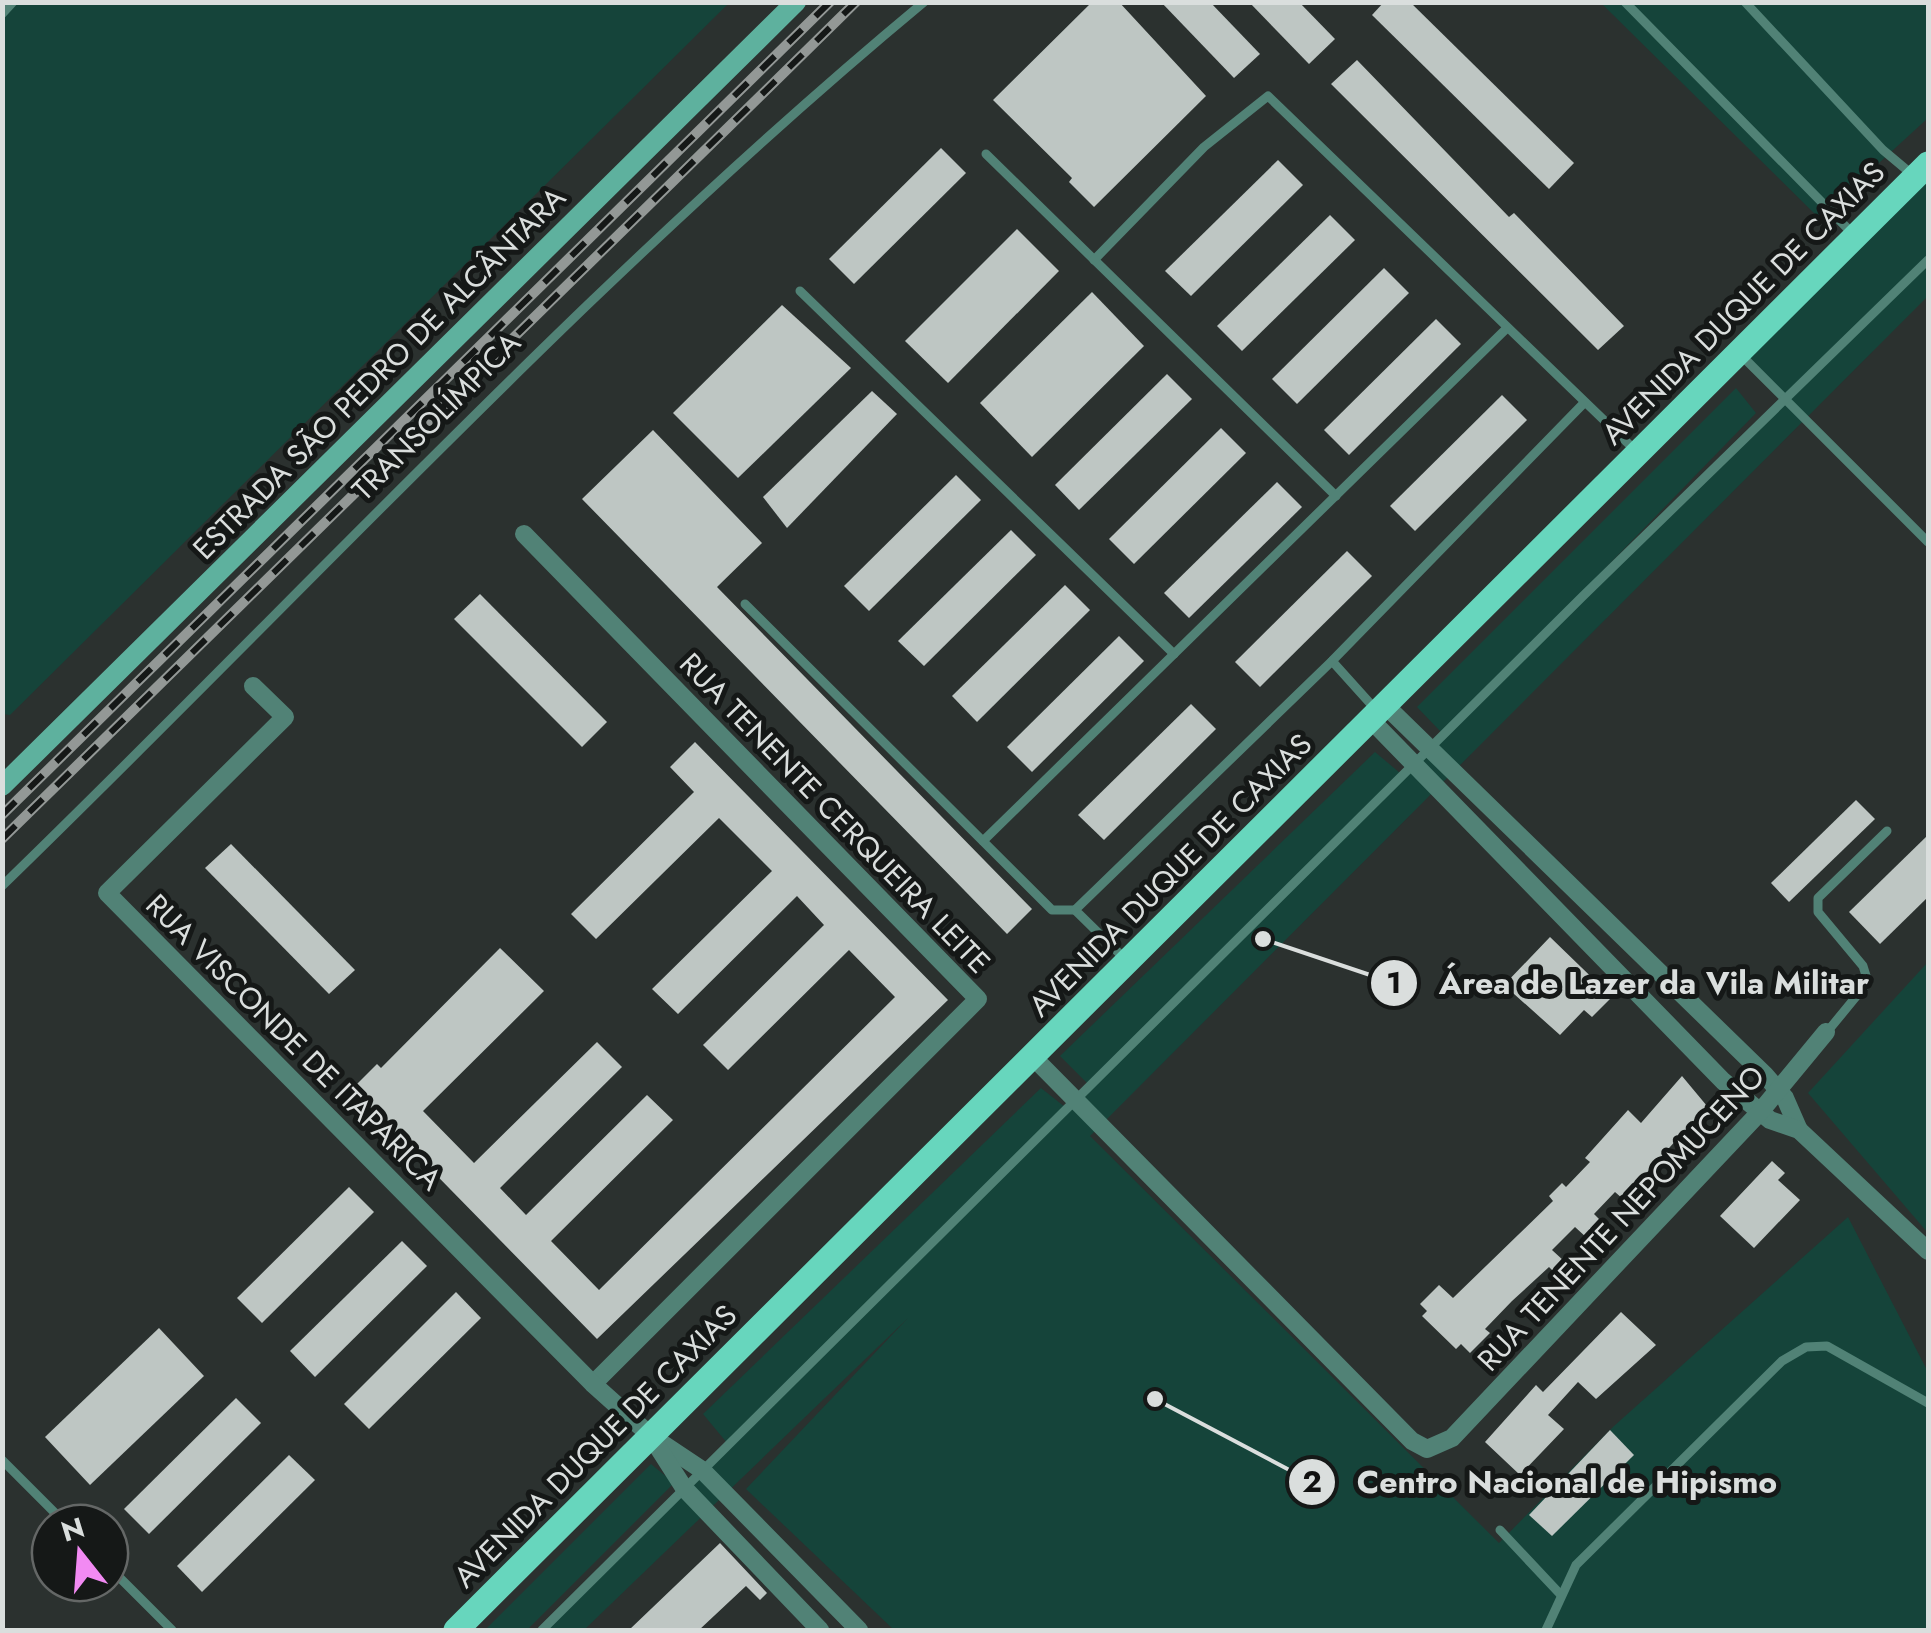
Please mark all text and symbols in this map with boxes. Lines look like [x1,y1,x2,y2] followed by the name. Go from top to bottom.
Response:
[1592,152,1894,454] street label: AVENIDA DUQUE DE CAXIAS
[183,177,575,569] street label: ESTRADA SÃO PEDRO DE ALCÂNTARA
[342,322,530,510] street label: TRANSOLÍMPICA
[670,643,1000,983] street label: RUA TENENTE CERQUEIRA LEITE
[1019,724,1321,1026] street label: AVENIDA DUQUE DE CAXIAS
[136,884,452,1200] street label: RUA VISCONDE DE ITAPARICA
[1369,952,1889,1014] callout: Área de Lazer da Vila Militar
[1438,960,1869,1006] text: Área de Lazer da Vila Militar
[1386,961,1402,1004] text: 1
[1467,1056,1775,1380] street label: RUA TENENTE NEPOMUCENO
[444,1295,746,1597] street label: AVENIDA DUQUE DE CAXIAS
[1287,1451,1798,1513] callout: Centro Nacional de Hipismo
[1357,1459,1777,1505] text: Centro Nacional de Hipismo
[1302,1460,1322,1503] text: 2
[30,1503,130,1603] north arrow
[56,1507,89,1552] text: N

